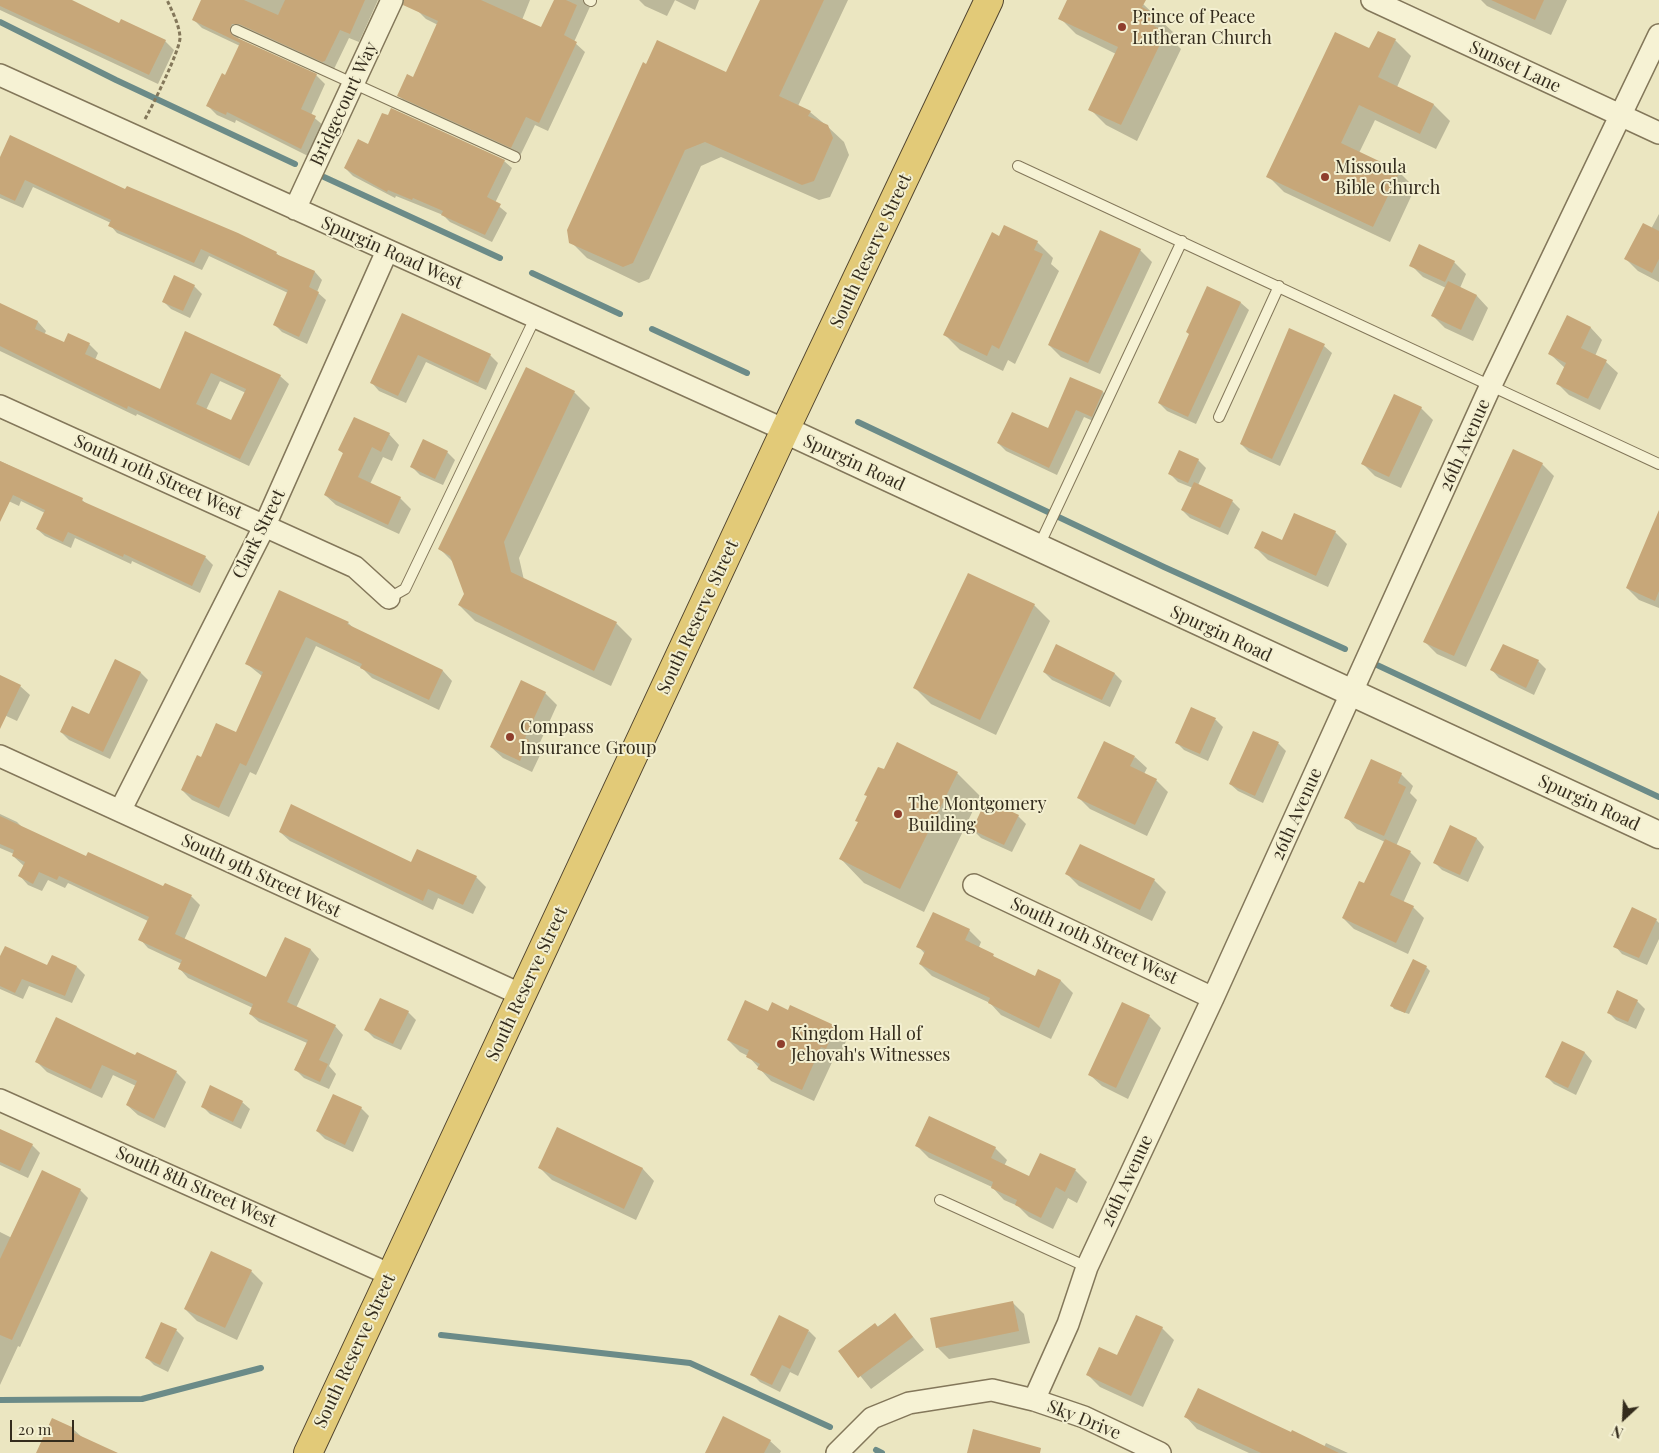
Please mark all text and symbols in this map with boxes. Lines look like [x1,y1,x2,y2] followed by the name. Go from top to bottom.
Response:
[1132,6,1272,48] place label: Prince of Peace Lutheran Church
[1116,21,1128,33] marker: Prince of Peace Lutheran Church
[1466,36,1564,98] street label: Sunset Lane
[306,38,382,170] street label: Bridgecourt Way
[1335,156,1440,198] place label: Missoula Bible Church
[826,170,916,332] street label: South Reserve Street
[1319,171,1331,183] marker: Missoula Bible Church
[318,212,466,294] street label: Spurgin Road West
[1435,395,1495,495] street label: 26th Avenue
[71,430,245,524] street label: South 10th Street West
[800,430,908,496] street label: Spurgin Road
[228,486,290,582] street label: Clark Street
[653,536,743,698] street label: South Reserve Street
[1167,601,1275,667] street label: Spurgin Road
[520,716,656,759] place label: Compass Insurance Group
[504,731,516,743] marker: Compass Insurance Group
[1267,764,1327,864] street label: 26th Avenue
[1535,770,1643,836] street label: Spurgin Road
[908,793,1047,836] place label: The Montgomery Building
[892,808,904,820] marker: The Montgomery Building
[178,830,344,922] street label: South 9th Street West
[1007,893,1181,989] street label: South 10th Street West
[482,903,572,1065] street label: South Reserve Street
[791,1023,950,1066] place label: Kingdom Hall of Jehovah's Witnesses
[775,1038,787,1050] marker: Kingdom Hall of Jehovah's Witnesses
[1096,1132,1158,1230] street label: 26th Avenue
[112,1142,280,1232] street label: South 8th Street West
[310,1270,400,1432] street label: South Reserve Street
[1599,1393,1649,1443] north arrow
[1044,1396,1124,1444] street label: Sky Drive
[12,1410,76,1442] scale bar
[18,1419,51,1439] text: 20 m
[1609,1421,1626,1443] text: N

